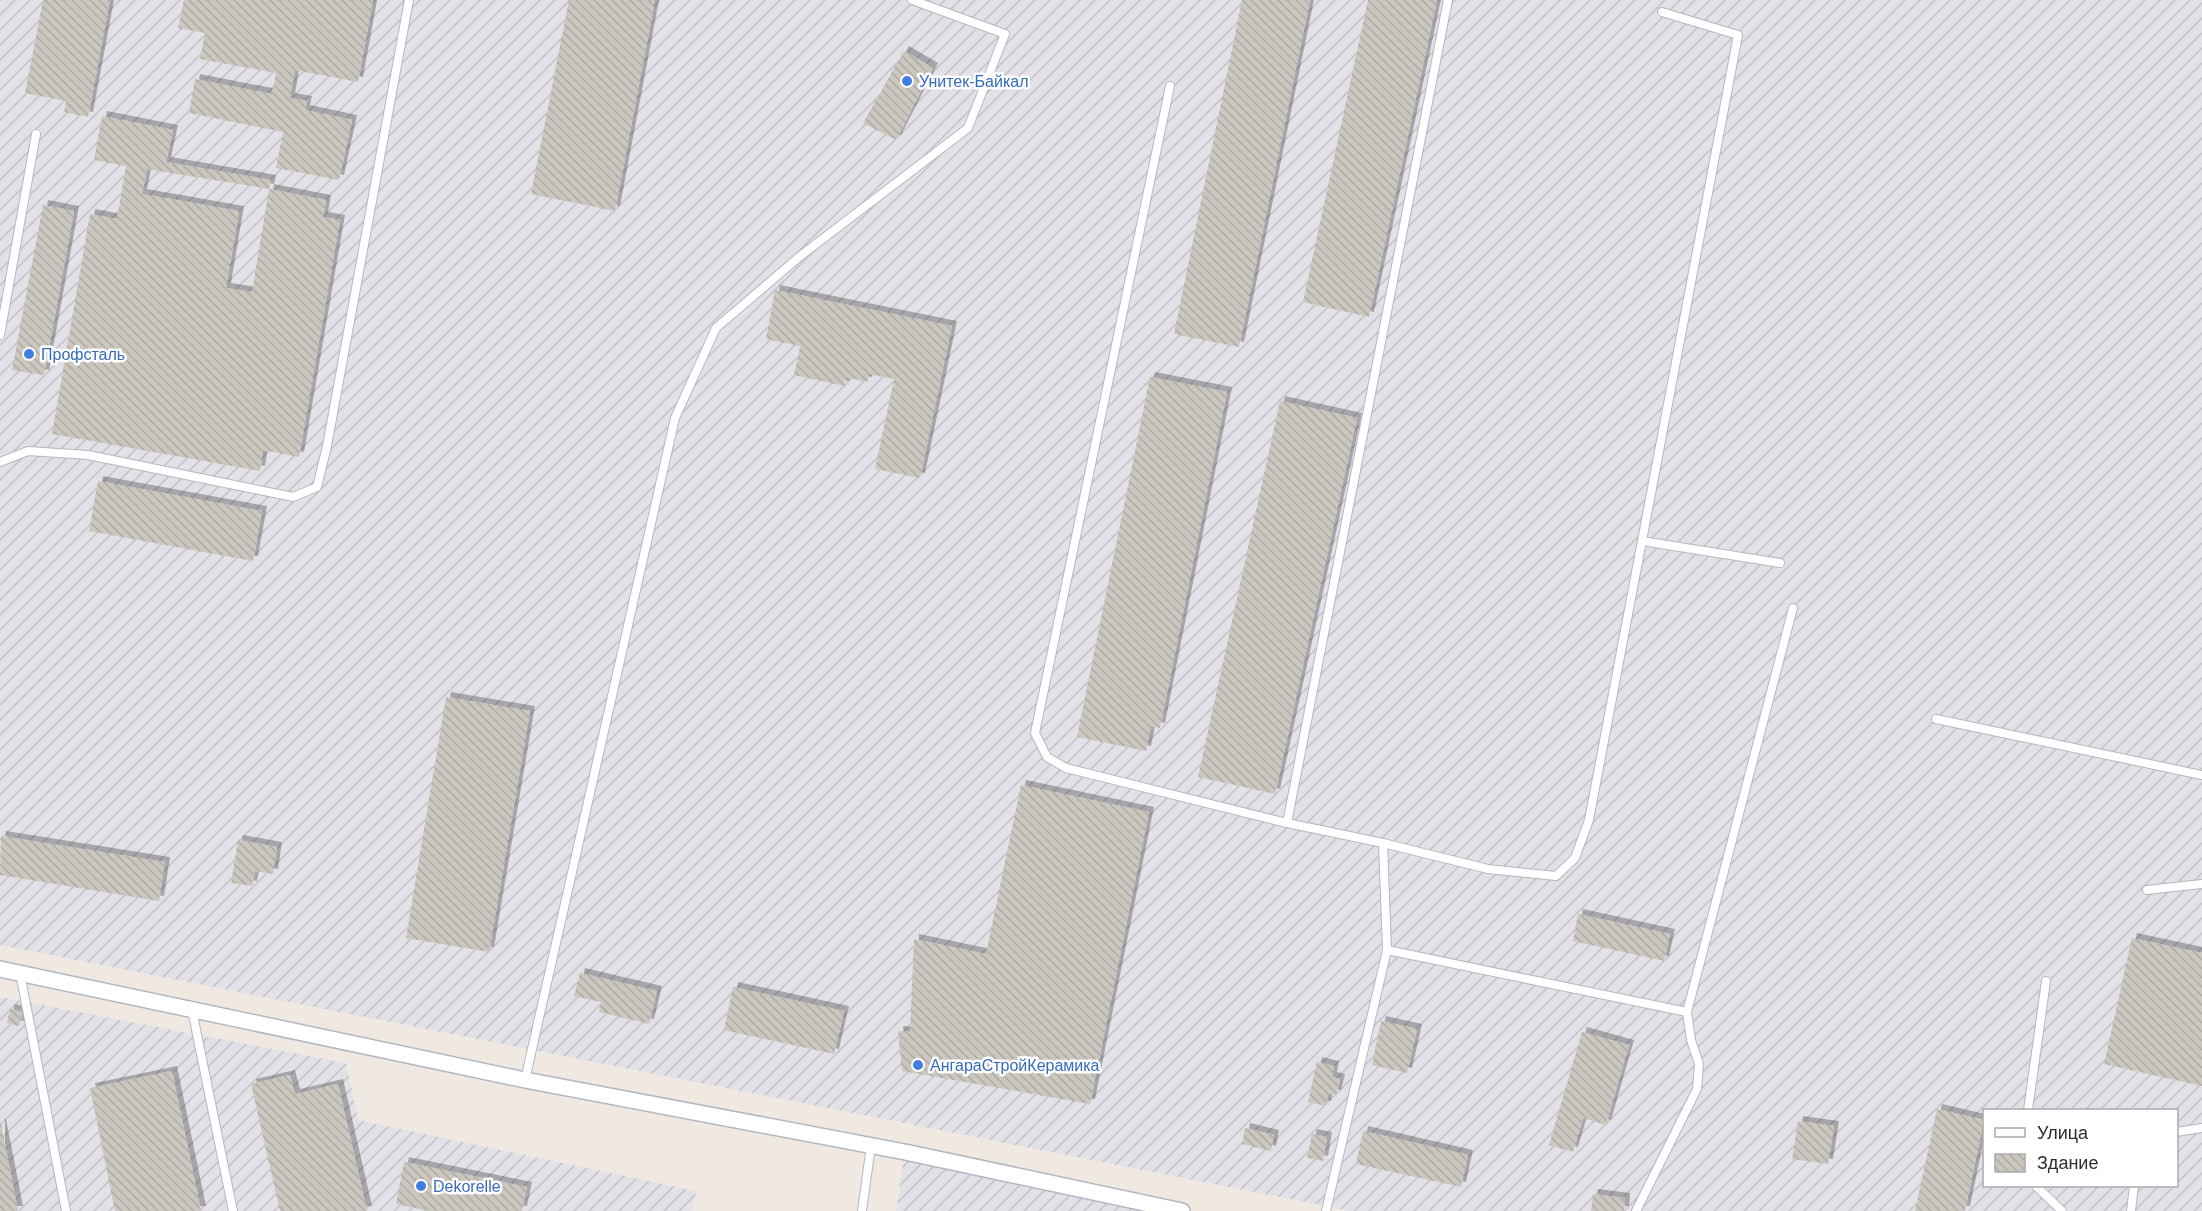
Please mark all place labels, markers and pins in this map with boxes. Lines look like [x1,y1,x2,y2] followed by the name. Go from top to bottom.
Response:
[919,73,1029,90] place label: Унитек-Байкал
[900,74,914,88] marker: Унитек-Байкал
[41,346,125,363] place label: Профсталь
[22,347,36,361] marker: Профсталь
[930,1057,1100,1074] place label: АнгараСтройКерамика
[911,1058,925,1072] marker: АнгараСтройКерамика
[433,1178,501,1195] place label: Dekorelle
[414,1179,428,1193] marker: Dekorelle

